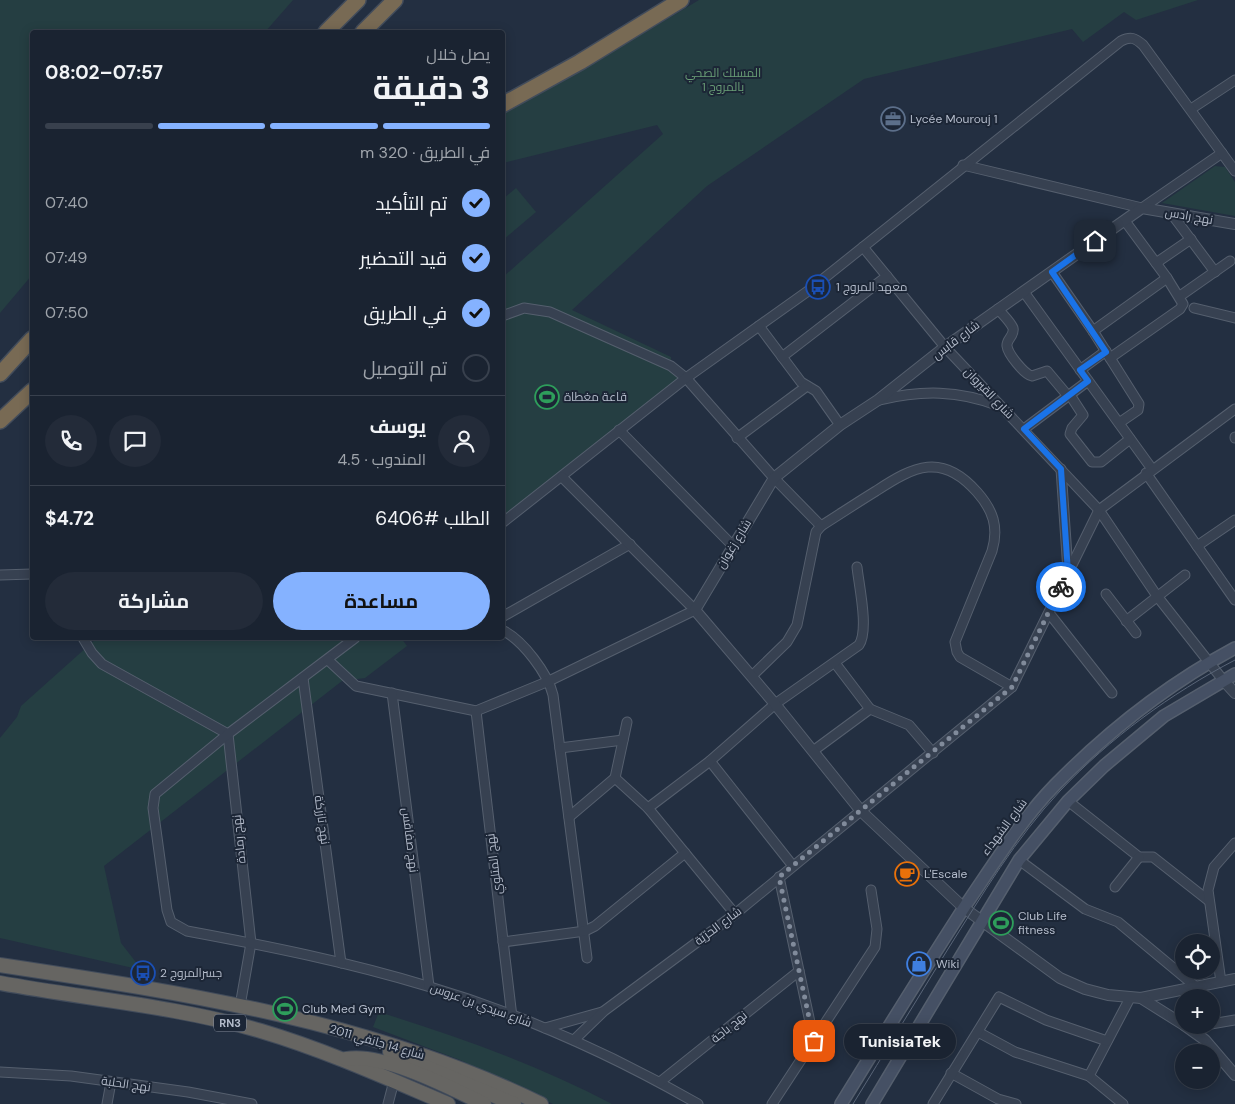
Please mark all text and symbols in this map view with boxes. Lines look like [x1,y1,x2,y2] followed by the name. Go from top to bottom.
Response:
[426,44,490,65] text: يصل خلال
[45,60,163,85] text: 07:57–08:02
[685,65,761,95] park label: المسلك الصحي بالمروج 1
[373,67,490,109] text: 3 دقيقة
[880,106,906,132] office icon: Lycée Mourouj 1
[910,111,998,127] place label: Lycée Mourouj 1
[360,142,490,163] text: في الطريق · 320 m
[462,189,490,217] icon: check
[375,191,447,216] text: تم التأكيد
[45,192,88,213] text: 07:40
[1164,204,1214,228] street label: نهج رادس
[1074,220,1116,262] pin
[1081,227,1109,255] icon: home
[462,244,490,272] icon: check
[360,246,447,271] text: قيد التحضير
[45,247,87,268] text: 07:49
[805,274,831,300] bus stop icon: معهد المروج 1
[836,279,908,295] place label: معهد المروج 1
[462,299,490,327] icon: check
[364,301,447,326] text: في الطريق
[45,302,88,323] text: 07:50
[929,317,983,363] street label: شارع قابس
[363,356,447,381] text: تم التوصيل
[960,364,1018,422] street label: شارع القيروان
[534,384,560,410] sports icon: قاعة مغطاة
[564,389,627,405] place label: قاعة مغطاة
[370,414,426,439] text: يوسف
[45,415,97,467] button: phone
[109,415,161,467] button: chat
[438,415,490,467] button: person
[338,449,426,470] text: المندوب · 4.5
[45,506,94,531] text: $4.72
[375,506,490,531] text: الطلب #6406
[713,516,755,572] street label: شارع زغوان
[1036,562,1086,612] courier
[45,572,263,630] button: مشاركة
[273,572,490,630] button: مساعدة
[1047,573,1075,601] icon: bike
[311,794,333,846] street label: نهج تازركة
[977,795,1031,859] street label: شارع الشهداء
[398,807,422,873] street label: نهج صفاقس
[228,814,250,864] street label: نهج رمادة
[482,832,508,895] street label: نهج المتلوي
[894,861,920,887] cafe icon: L'Escale
[924,866,967,882] place label: L'Escale
[691,903,745,949] street label: شارع الحرّيّة
[1018,908,1067,938] place label: Club Life fitness
[988,910,1014,936] sports icon: Club Life fitness
[1175,934,1220,1089] map controls
[1175,934,1220,979] button: locate
[906,951,932,977] shop icon: Wiki
[936,956,960,972] place label: Wiki
[130,960,156,986] bus stop icon: جسرالمروج 2
[160,965,222,981] place label: جسرالمروج 2
[427,979,534,1033] street label: شارع سيدي بن عروس
[1175,989,1220,1034] button: +
[272,996,298,1022] sports icon: Club Med Gym
[302,1001,385,1017] place label: Club Med Gym
[708,1008,750,1046] street label: نهج باجة
[214,1014,246,1032] road number: RN3
[793,1020,835,1062] pin
[327,1021,426,1065] street label: شارع 14 جانفي 2011
[844,1024,956,1058] callout: TunisiaTek
[800,1027,828,1055] icon: bag
[859,1031,941,1052] text: TunisiaTek
[1175,1044,1220,1089] button: −
[100,1073,152,1095] street label: نهج الحلبة

